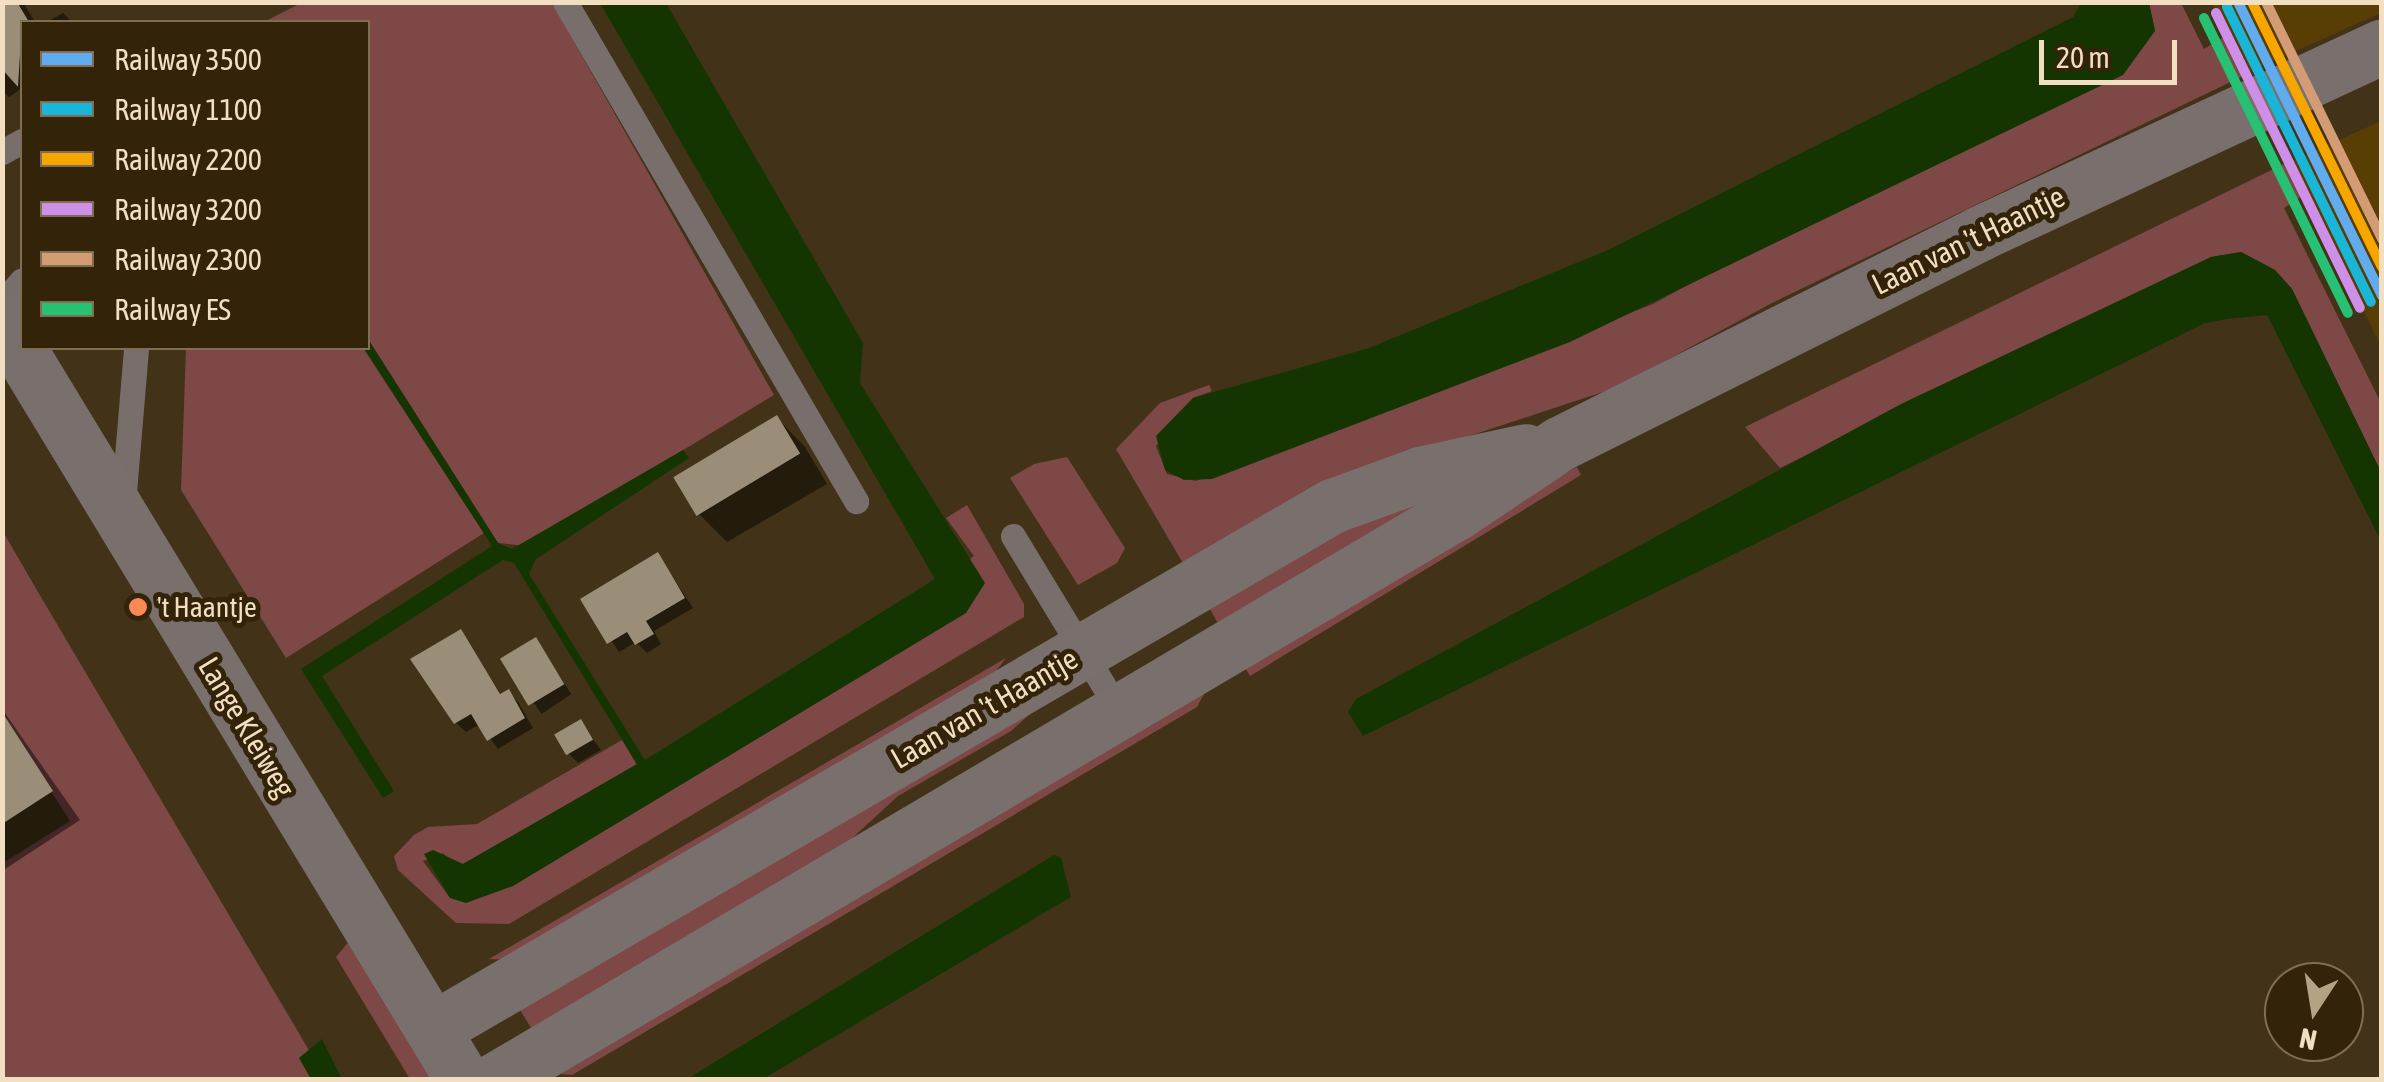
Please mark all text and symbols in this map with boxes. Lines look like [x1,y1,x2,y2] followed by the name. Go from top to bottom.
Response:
[20,20,370,350] legend
[2044,20,2182,82] scale bar
[2056,40,2110,74] text: 20 m
[114,42,262,76] text: Railway 3500
[114,92,262,126] text: Railway 1100
[114,142,262,176] text: Railway 2200
[1866,178,2070,302] street label: Laan van 't Haantje
[114,192,262,226] text: Railway 3200
[114,242,262,276] text: Railway 2300
[114,292,231,326] text: Railway ES
[157,590,257,624] place label: 't Haantje
[128,597,148,617] marker: 't Haantje
[884,640,1084,776] street label: Laan van 't Haantje
[191,650,303,804] street label: Lange Kleiweg
[2264,962,2364,1062] north arrow
[2297,1022,2320,1057] text: N

